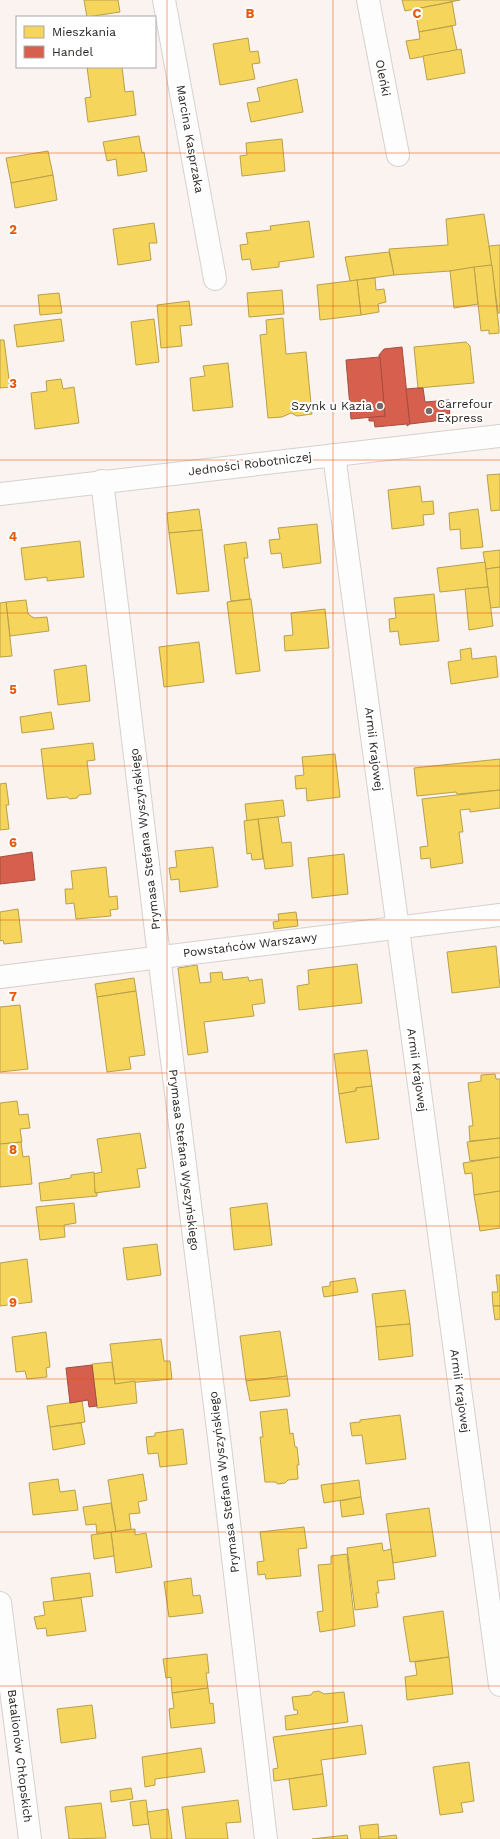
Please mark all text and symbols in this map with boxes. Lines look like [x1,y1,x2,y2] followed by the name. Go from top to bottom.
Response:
[246,6,255,21] text: B
[413,6,422,21] text: C
[16,16,156,68] legend
[52,25,116,39] text: Mieszkania
[52,45,93,59] text: Handel
[373,59,393,97] street label: Oleńki
[174,84,206,194] street label: Marcina Kasprzaka
[9,222,17,237] text: 2
[9,376,17,391] text: 3
[437,397,493,425] place label: Carrefour Express
[291,399,372,413] place label: Szynk u Kazia
[375,401,385,411] marker: Szynk u Kazia
[424,406,434,416] marker: Carrefour Express
[187,449,313,479] street label: Jedności Robotniczej
[9,529,18,544] text: 4
[9,682,17,697] text: 5
[362,706,386,792] street label: Armii Krajowej
[127,747,163,931] street label: Prymasa Stefana Wyszyńskiego
[9,835,17,850] text: 6
[182,930,319,960] street label: Powstańców Warszawy
[9,989,17,1004] text: 7
[404,1027,430,1113] street label: Armii Krajowej
[166,1068,202,1252] street label: Prymasa Stefana Wyszyńskiego
[9,1142,17,1157] text: 8
[9,1295,17,1310] text: 9
[447,1348,473,1434] street label: Armii Krajowej
[206,1390,242,1574] street label: Prymasa Stefana Wyszyńskiego
[5,1689,35,1823] street label: Batalionów Chłopskich

